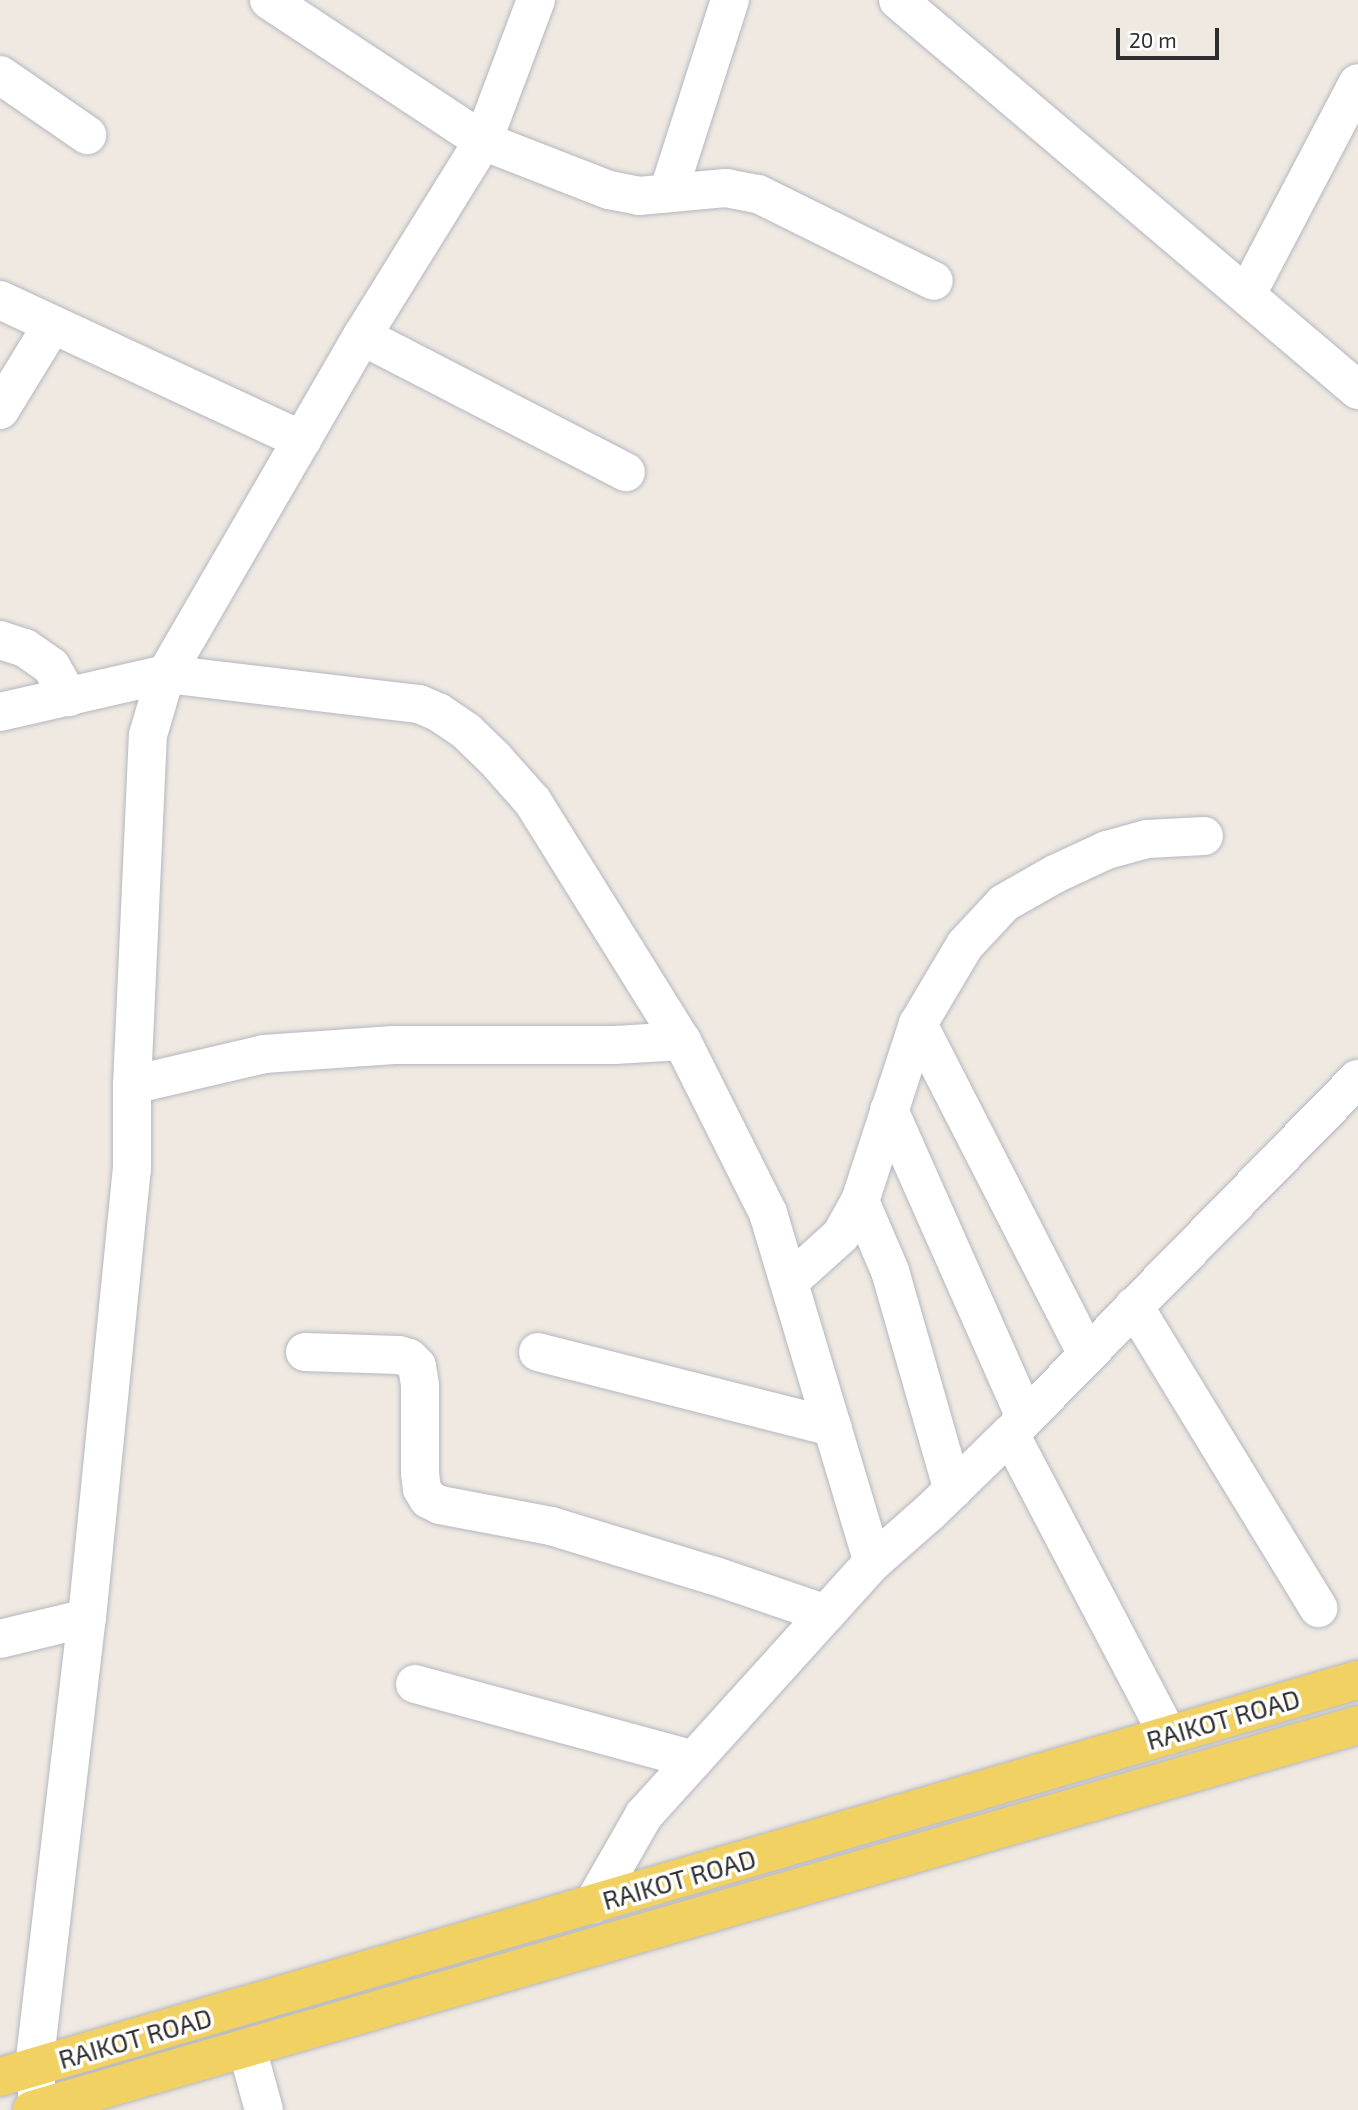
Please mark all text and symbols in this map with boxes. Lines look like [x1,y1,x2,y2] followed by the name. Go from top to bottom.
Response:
[1120,14,1223,58] scale bar
[1129,27,1177,52] text: 20 m
[1143,1682,1303,1756] street label: RAIKOT ROAD
[599,1842,759,1916] street label: RAIKOT ROAD
[55,2001,215,2075] street label: RAIKOT ROAD

